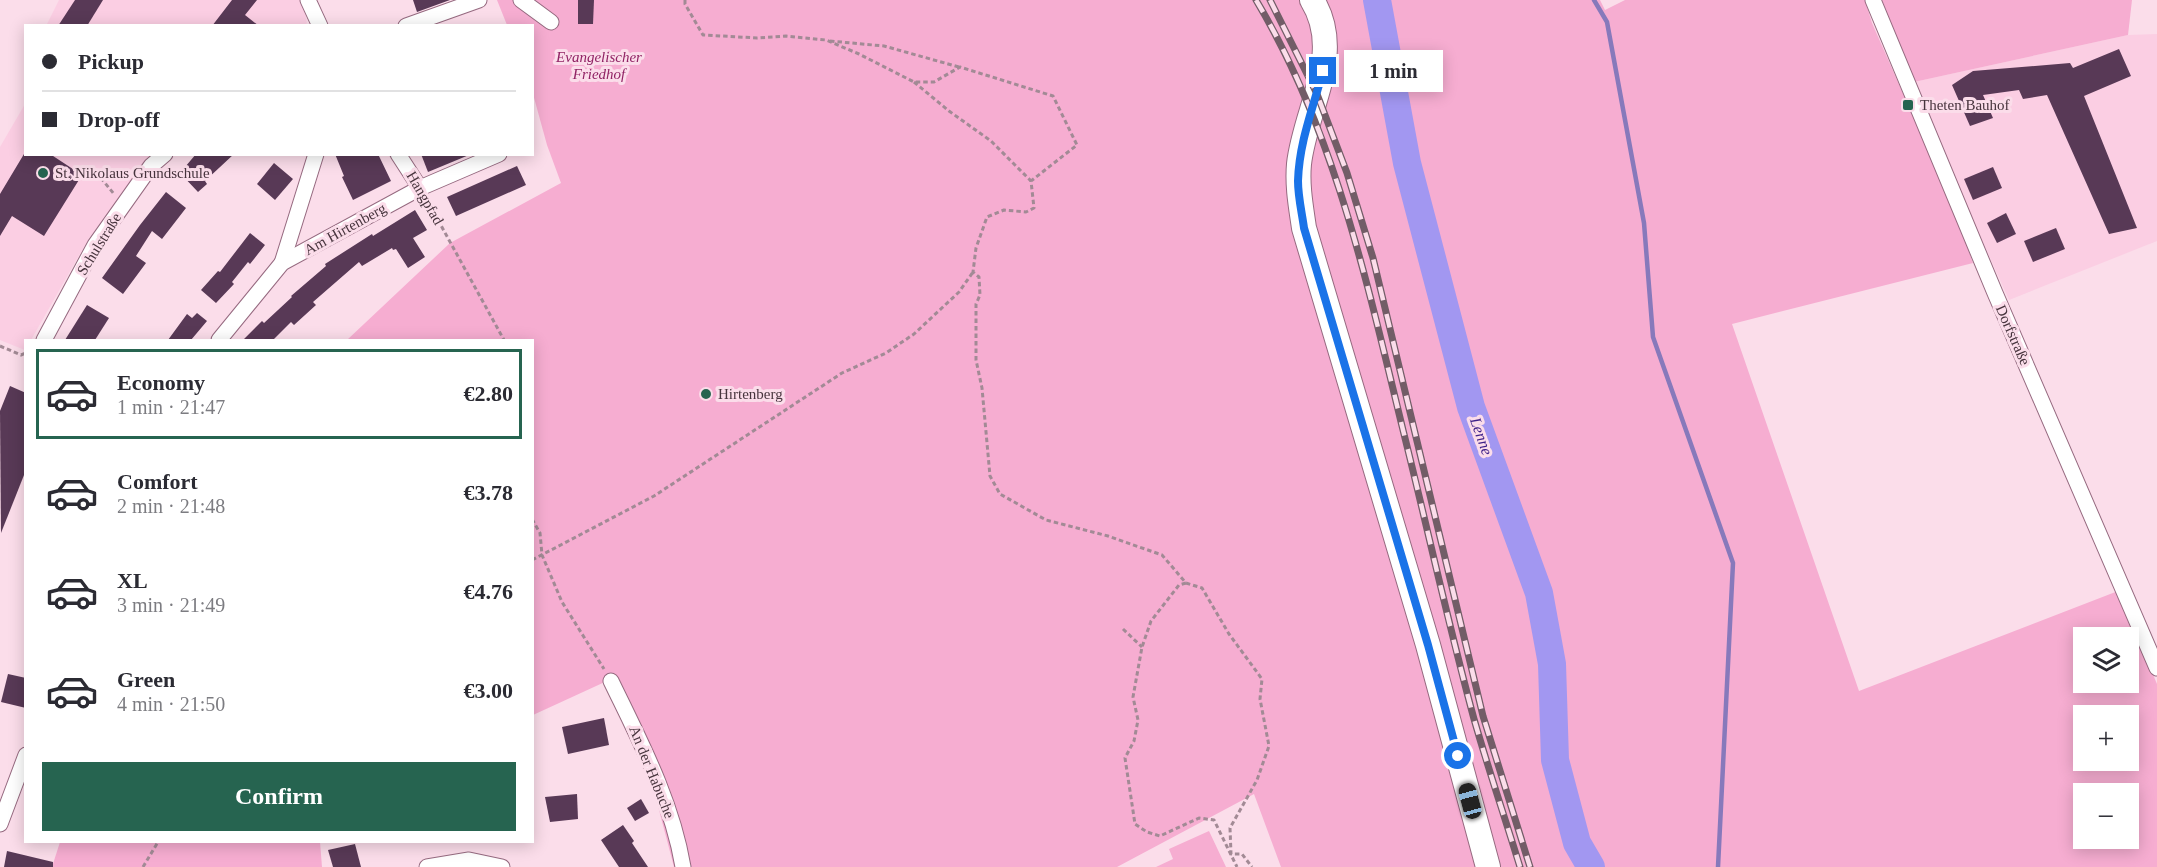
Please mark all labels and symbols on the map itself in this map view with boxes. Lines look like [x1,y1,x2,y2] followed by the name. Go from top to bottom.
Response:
[555,49,642,82] park label: Evangelischer Friedhof
[1344,50,1443,92] callout: 1 min
[1309,57,1336,84] route end
[1920,97,2010,113] place label: Theten Bauhof
[1901,98,1915,112] marker: Theten Bauhof
[55,165,210,181] place label: St. Nikolaus Grundschule
[36,166,50,180] marker: St. Nikolaus Grundschule
[403,168,447,228] street label: Hangpfad
[301,200,389,258] street label: Am Hirtenberg
[74,210,125,278] street label: Schulstraße
[1993,302,2033,368] street label: Dorfstraße
[718,386,783,402] place label: Hirtenberg
[699,387,713,401] marker: Hirtenberg
[1467,414,1496,457] water label: Lenne
[626,723,678,821] street label: An der Habuche
[1444,742,1471,769] route start
[1457,781,1483,821] car

